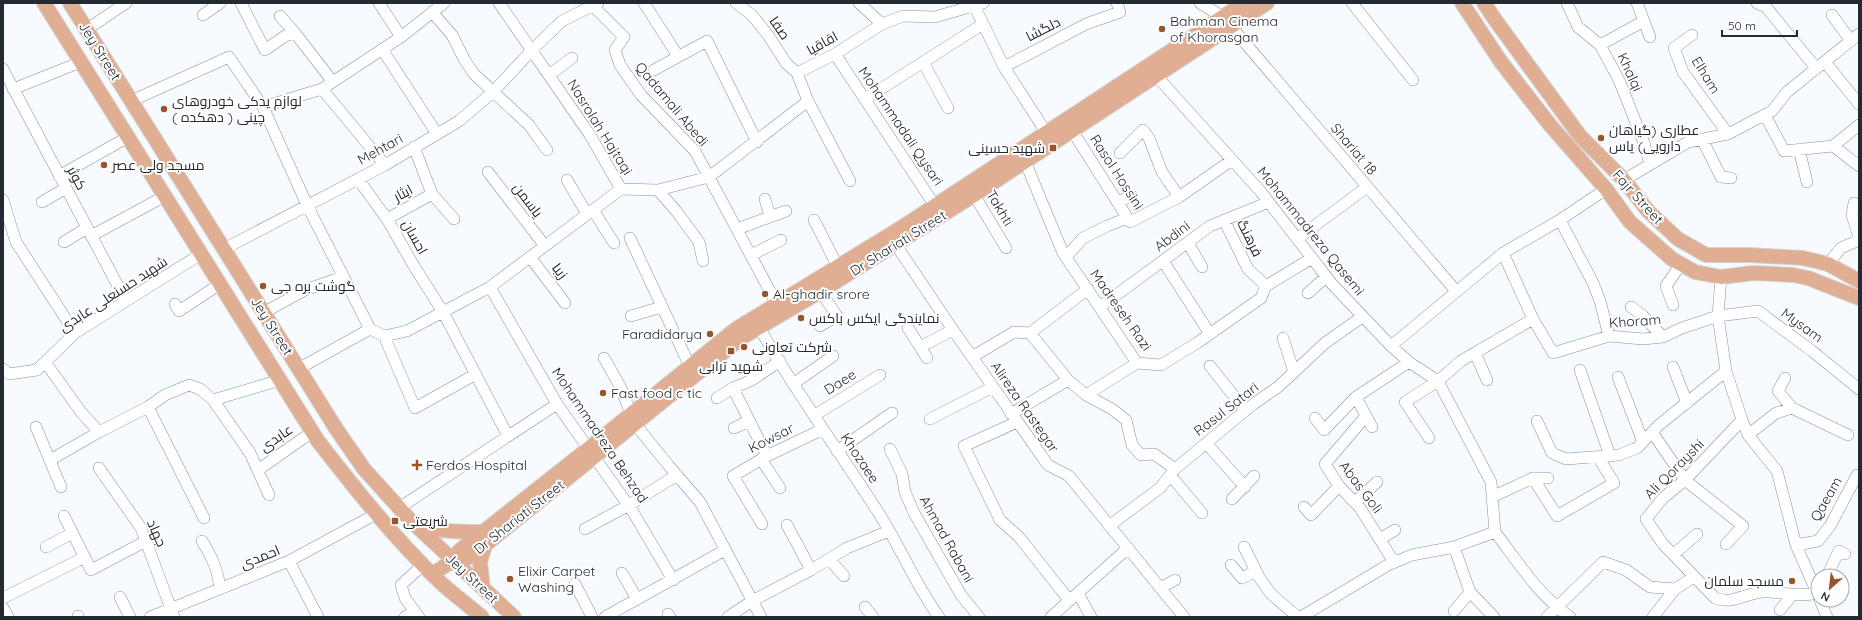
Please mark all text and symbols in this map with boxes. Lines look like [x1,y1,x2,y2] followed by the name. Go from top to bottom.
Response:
[1170,12,1278,46] place label: Bahman Cinema of Khorasgan
[1722,12,1797,38] scale bar
[766,13,794,43] street label: صفا
[1023,13,1063,45] street label: دلگشا
[75,18,125,84] street label: Jey Street
[1728,18,1756,33] text: 50 m
[1157,24,1167,34] marker: Bahman Cinema of Khorasgan
[803,27,841,59] street label: اقاقیا
[1613,50,1647,94] street label: Khalqi
[1688,53,1724,97] street label: Elham
[632,58,712,150] street label: Qadamali Abedi
[854,63,948,189] street label: Mohammadali Qysari
[563,76,637,178] street label: Nasrolah Hajtaqi
[172,92,302,127] place label: لوازم یدکی خودروهای چینی ( دهکده )
[159,104,169,114] marker: لوازم یدکی خودروهای چینی ( دهکده )
[1327,119,1381,179] street label: Shariat 18
[1609,121,1699,155] place label: عطاری (گیاهان دارویی) یاس
[354,129,406,169] street label: Mehtari
[1086,131,1148,213] street label: Rasol Hossini
[1596,133,1606,143] marker: عطاری (گیاهان دارویی) یاس
[968,139,1045,157] place label: شهید حسینی
[1048,143,1058,153] marker: شهید حسینی
[111,156,204,174] place label: مسجد ولی عصر
[99,160,109,170] marker: مسجد ولی عصر
[63,162,91,193] street label: کوثر
[1253,163,1369,299] street label: Mohammadreza Qasemi
[1609,166,1667,228] street label: Fajr Street
[509,179,547,221] street label: یاسمن
[389,180,416,206] street label: ایثار
[982,187,1018,229] street label: Takhti
[846,206,950,280] street label: Dr Shariati Street
[398,216,432,258] street label: احسان
[1233,216,1267,260] street label: فرهنگ
[1151,217,1193,255] street label: Abdini
[55,252,171,336] street label: شهید حسنعلی عابدی
[548,259,572,283] street label: زیبا
[1086,266,1156,354] street label: Madreseh Razi
[271,277,355,295] place label: گوشت بره جی
[258,281,268,291] marker: گوشت بره جی
[773,285,870,303] place label: Al-ghadir srore
[760,289,770,299] marker: Al-ghadir srore
[247,293,297,359] street label: Jey Street
[1778,304,1826,346] street label: Mysam
[809,309,939,327] place label: نمایندگی ایکس باکس
[1608,310,1662,332] street label: Khoram
[796,313,806,323] marker: نمایندگی ایکس باکس
[622,325,702,343] place label: Faradidarya
[705,329,715,339] marker: Faradidarya
[752,338,832,356] place label: شرکت تعاونی
[739,342,749,352] marker: شرکت تعاونی
[726,346,736,356] marker: شهید ترابی
[699,357,763,375] place label: شهید ترابی
[987,358,1063,456] street label: Alireza Rastegar
[548,364,652,506] street label: Mohammadreza Behzad
[821,365,859,399] street label: Daee
[1190,378,1262,440] street label: Rasul Satari
[611,384,702,402] place label: Fast food c tic
[598,388,608,398] marker: Fast food c tic
[745,419,797,457] street label: Kowsar
[256,420,296,456] street label: عابدی
[837,429,883,487] street label: Khozaee
[1640,435,1708,503] street label: Ali Qorayshi
[426,456,527,474] place label: Ferdos Hospital
[1336,457,1386,517] street label: Abas Goli
[411,459,423,471] marker: Ferdos Hospital
[1806,473,1846,525] street label: Qaeam
[470,476,568,558] street label: Dr Shariati Street
[916,492,978,586] street label: Ahmad Rabani
[403,512,448,530] place label: شریعتی
[390,516,400,526] marker: شریعتی
[143,517,171,549] street label: جهاد
[238,541,282,573] street label: احمدی
[442,549,502,607] street label: Jey Street
[518,562,596,596] place label: Elixir Carpet Washing
[1810,568,1850,608] north arrow
[1704,572,1784,590] place label: مسجد سلمان
[505,574,515,584] marker: Elixir Carpet Washing
[1787,576,1797,586] marker: مسجد سلمان
[1818,589,1832,605] text: N

